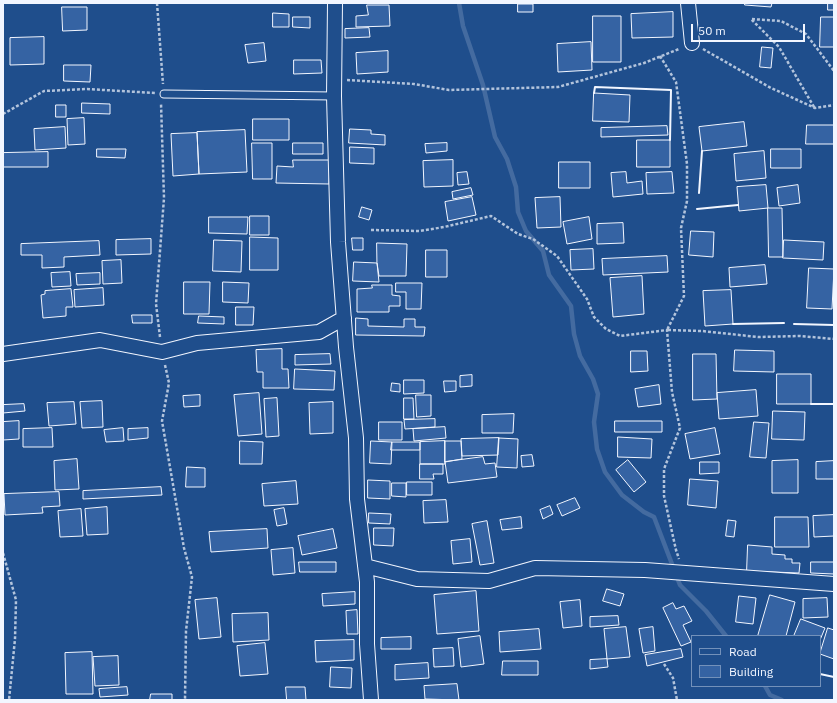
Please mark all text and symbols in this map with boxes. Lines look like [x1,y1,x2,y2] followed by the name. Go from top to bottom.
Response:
[693,16,807,42] scale bar
[698,23,726,38] text: 50 m
[691,635,821,687] legend
[729,644,757,659] text: Road
[729,664,773,679] text: Building

